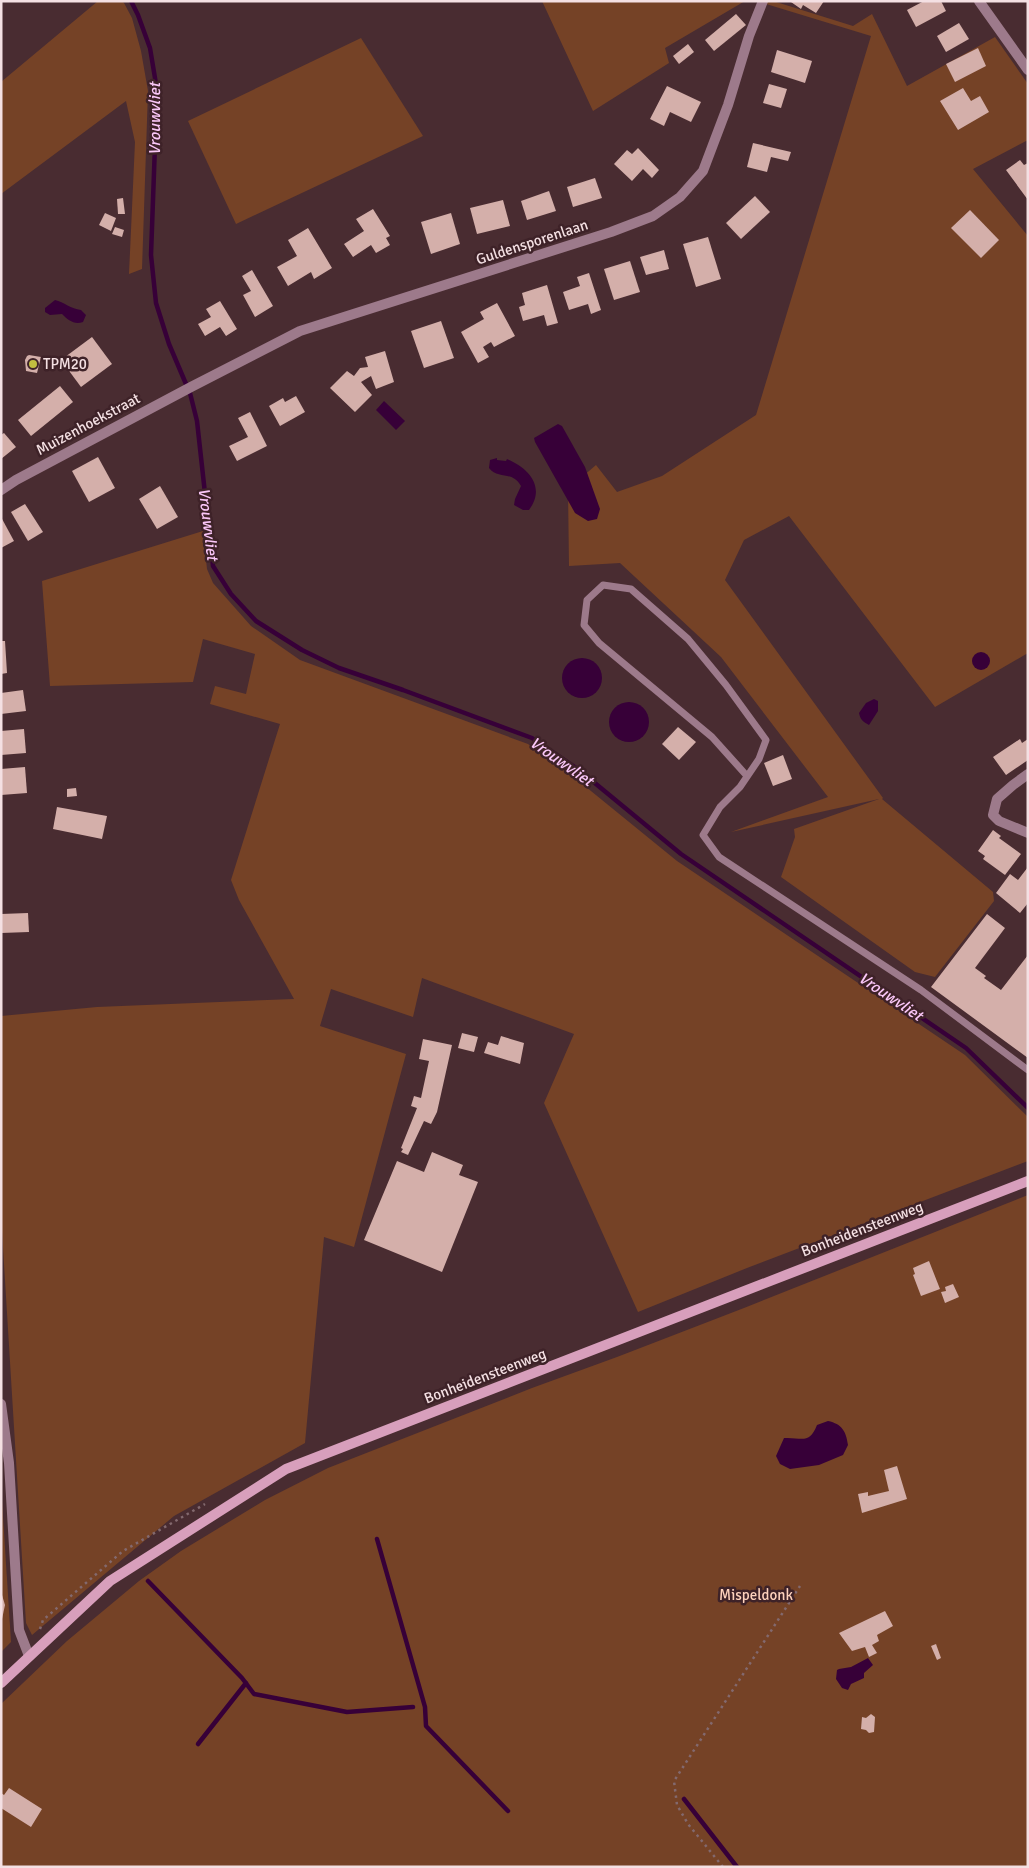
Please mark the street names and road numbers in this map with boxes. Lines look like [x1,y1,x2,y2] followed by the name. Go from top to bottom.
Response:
[474,215,590,269] street label: Guldensporenlaan
[33,389,143,459] street label: Muizenhoekstraat
[798,1197,926,1261] street label: Bonheidensteenweg
[421,1344,549,1408] street label: Bonheidensteenweg

